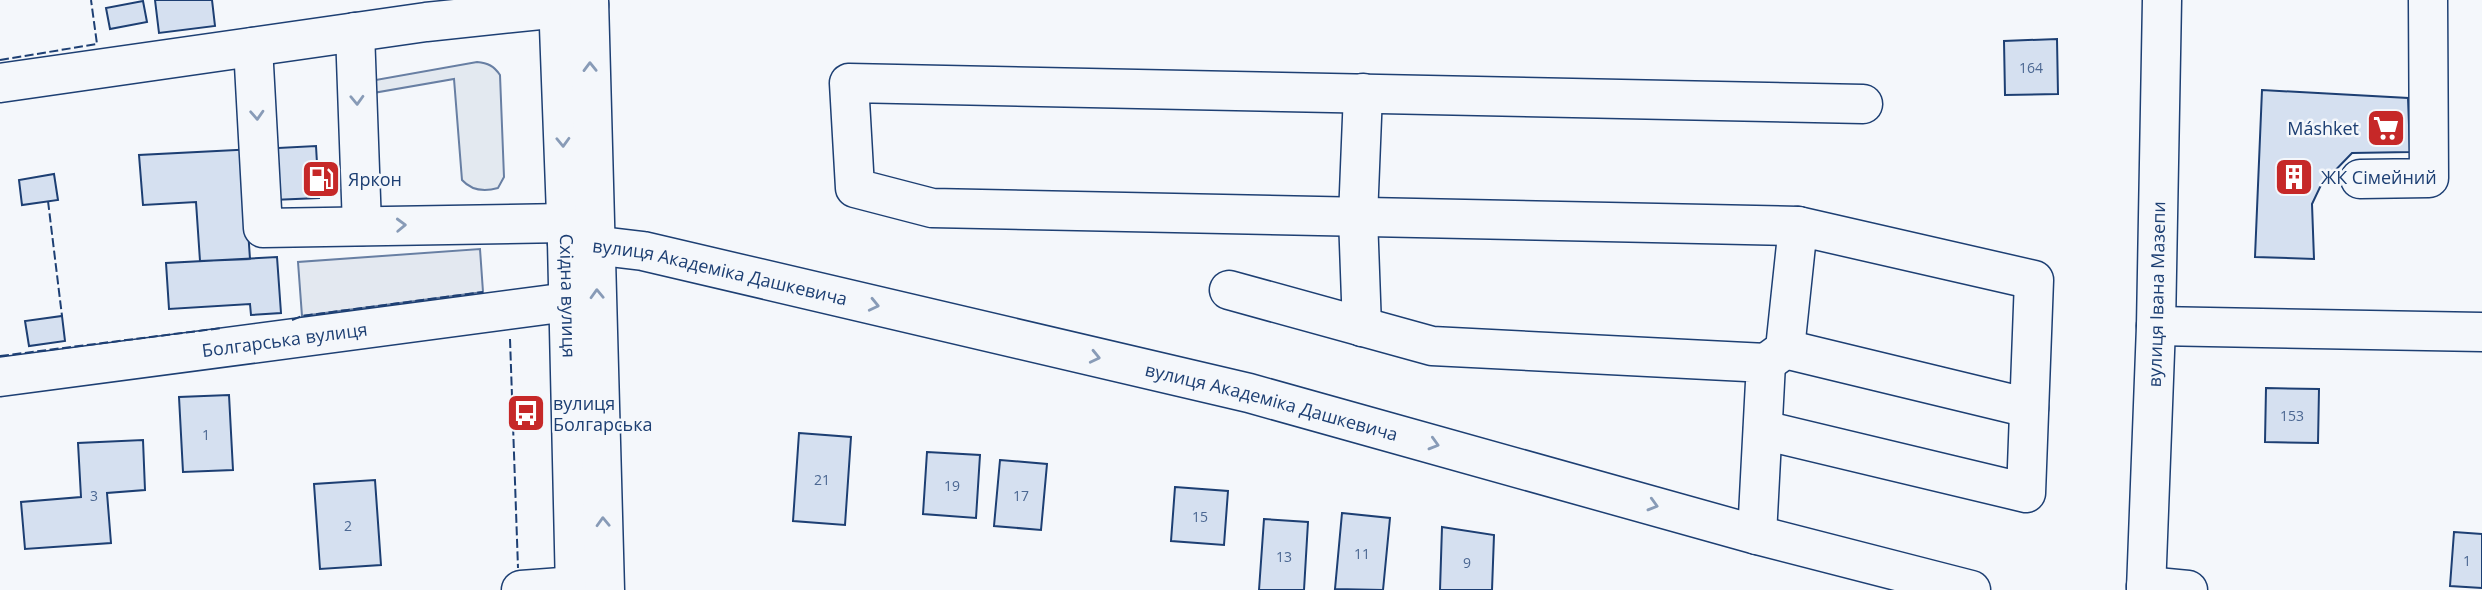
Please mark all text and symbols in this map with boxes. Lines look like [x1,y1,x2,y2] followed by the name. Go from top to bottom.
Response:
[2019,58,2043,77] house number: 164
[583,61,598,72] one-way arrow
[350,95,365,106] one-way arrow
[2365,107,2407,149] supermarket icon: Máshket
[249,110,264,121] one-way arrow
[2287,116,2359,140] place label: Máshket
[556,136,571,147] one-way arrow
[2273,156,2315,198] building icon: ЖК Сімейний
[300,158,342,200] fuel station icon: Яркон
[2321,165,2437,189] place label: ЖК Сімейний
[348,167,402,191] place label: Яркон
[2142,201,2170,388] street label: вулиця Івана Мазепи
[396,218,407,233] one-way arrow
[555,233,582,358] street label: Східна вулиця
[591,233,850,311] street label: вулиця Академіка Дашкевича
[590,289,605,300] one-way arrow
[868,297,880,311] one-way arrow
[200,317,369,362] street label: Болгарська вулиця
[1089,348,1101,363] one-way arrow
[1143,357,1401,446] street label: вулиця Академіка Дашкевича
[553,391,652,436] place label: вулиця Болгарська
[505,392,547,434] bus stop icon: вулиця Болгарська
[2280,406,2304,425] house number: 153
[202,425,210,444] house number: 1
[1428,436,1440,450] one-way arrow
[814,470,830,489] house number: 21
[944,476,960,495] house number: 19
[90,486,98,505] house number: 3
[1013,486,1029,505] house number: 17
[1647,497,1659,512] one-way arrow
[1192,507,1208,526] house number: 15
[344,516,352,535] house number: 2
[596,516,611,527] one-way arrow
[1354,544,1370,563] house number: 11
[1276,547,1292,566] house number: 13
[2463,551,2471,570] house number: 1
[1463,553,1471,572] house number: 9

